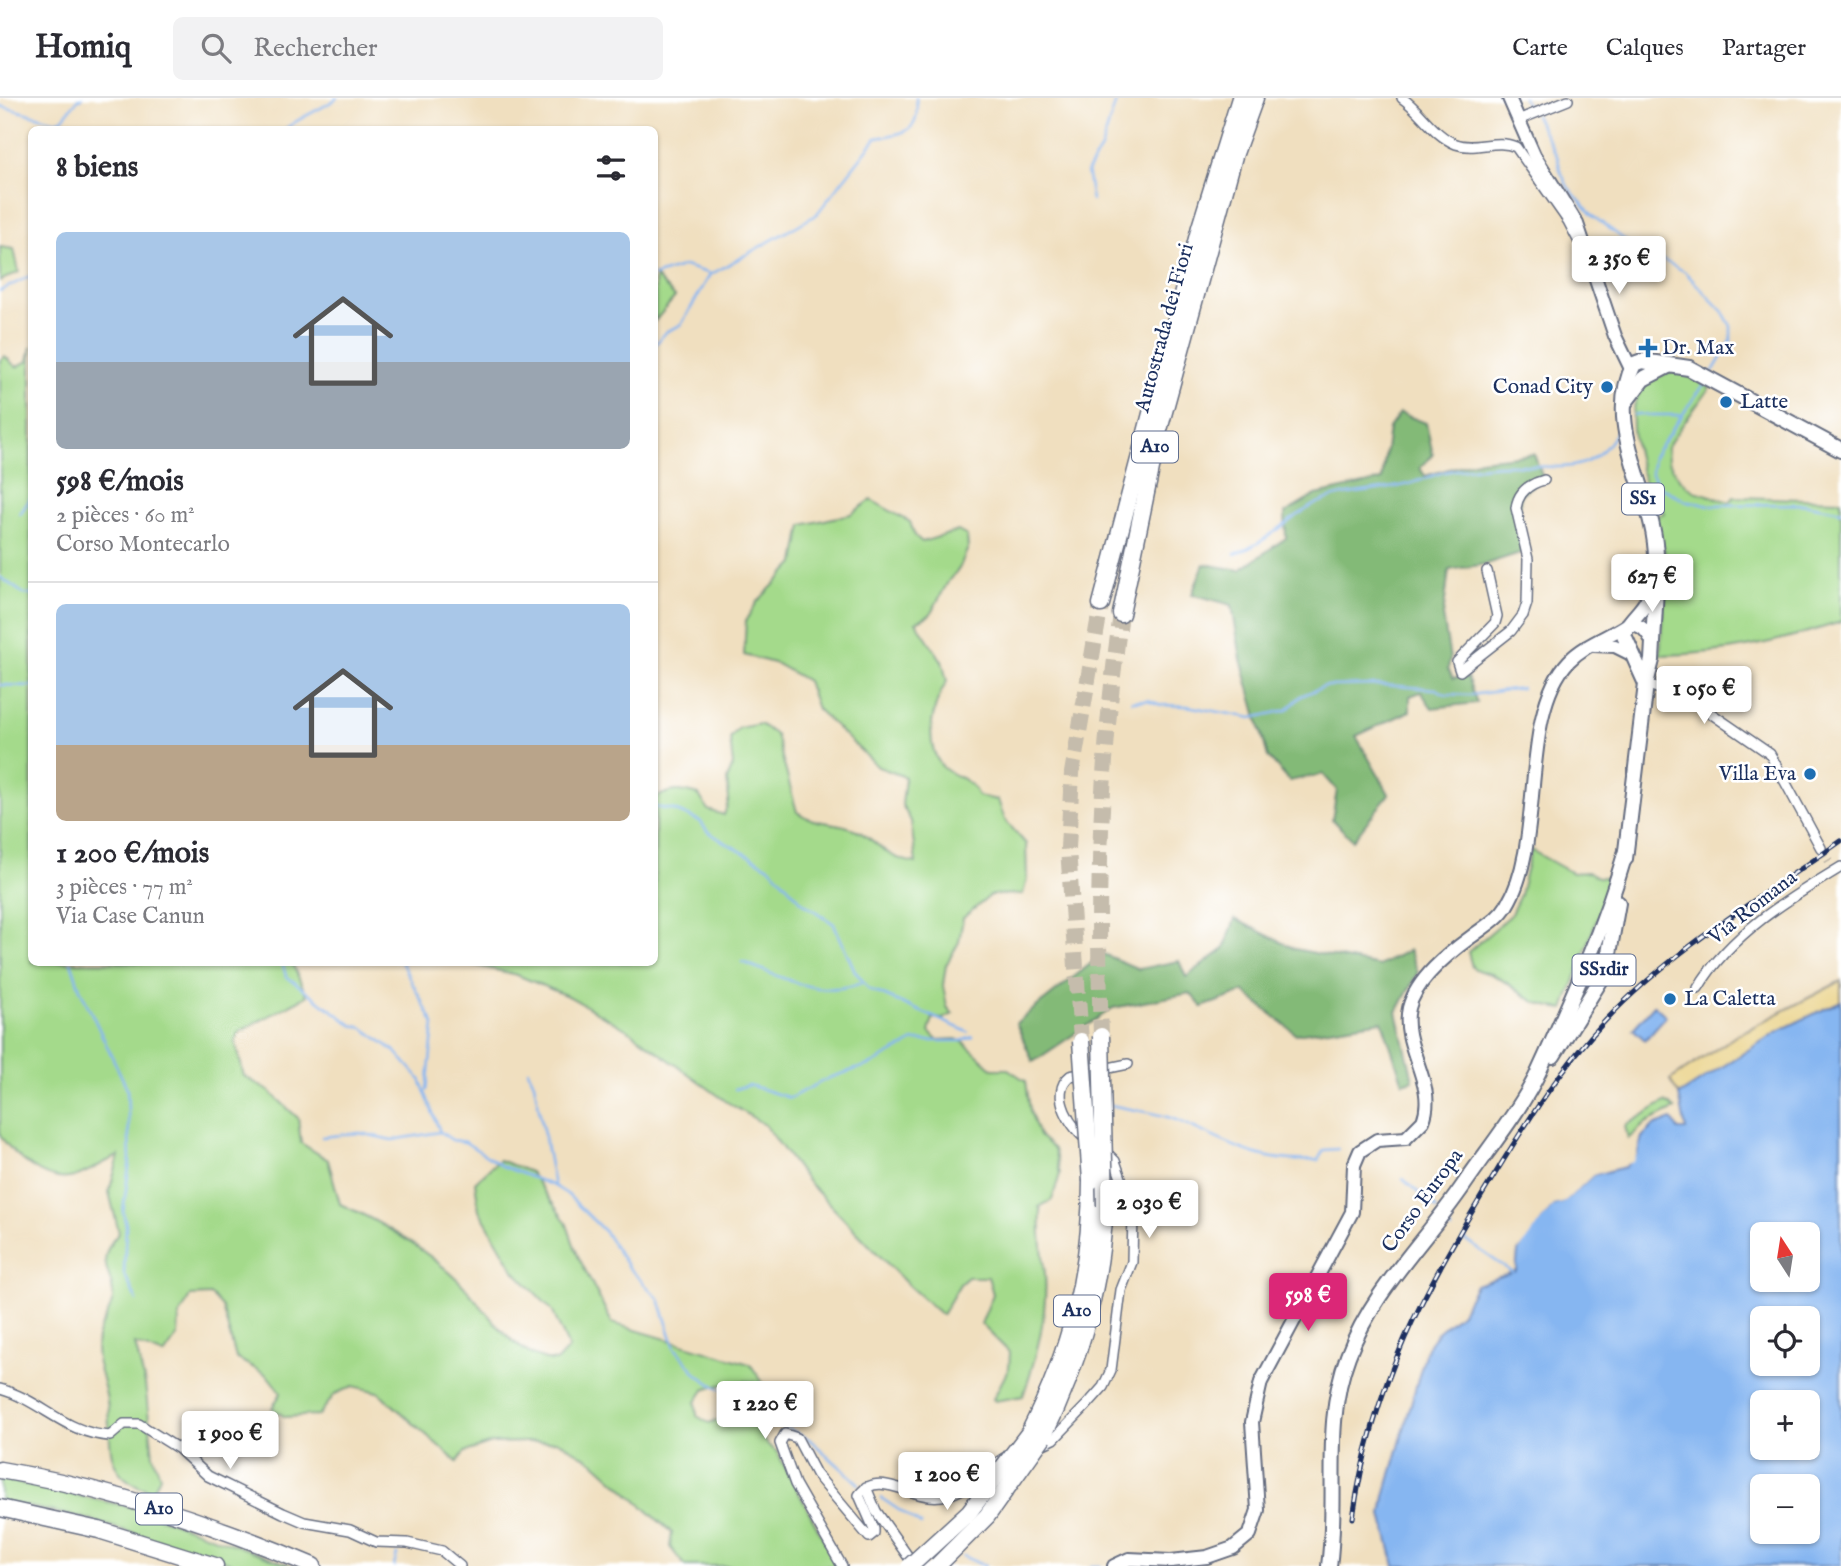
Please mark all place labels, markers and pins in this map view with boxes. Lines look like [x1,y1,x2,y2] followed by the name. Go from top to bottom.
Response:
[1554,236,1684,296] pin: 2 350 €
[1662,335,1734,362] place label: Dr. Max
[1640,340,1656,356] marker: Dr. Max
[1493,374,1594,401] place label: Conad City
[1599,379,1615,395] marker: Conad City
[1740,389,1788,416] place label: Latte
[1718,394,1734,410] marker: Latte
[1603,554,1701,614] pin: 627 €
[1639,666,1769,726] pin: 1 050 €
[1718,761,1797,788] place label: Villa Eva
[1802,766,1818,782] marker: Villa Eva
[1684,986,1776,1013] place label: La Caletta
[1662,991,1678,1007] marker: La Caletta
[1084,1180,1214,1240] pin: 2 030 €
[1259,1274,1357,1333] pin: 598 €
[700,1382,830,1441] pin: 1 220 €
[165,1412,295,1471] pin: 1 900 €
[882,1452,1012,1512] pin: 1 200 €

